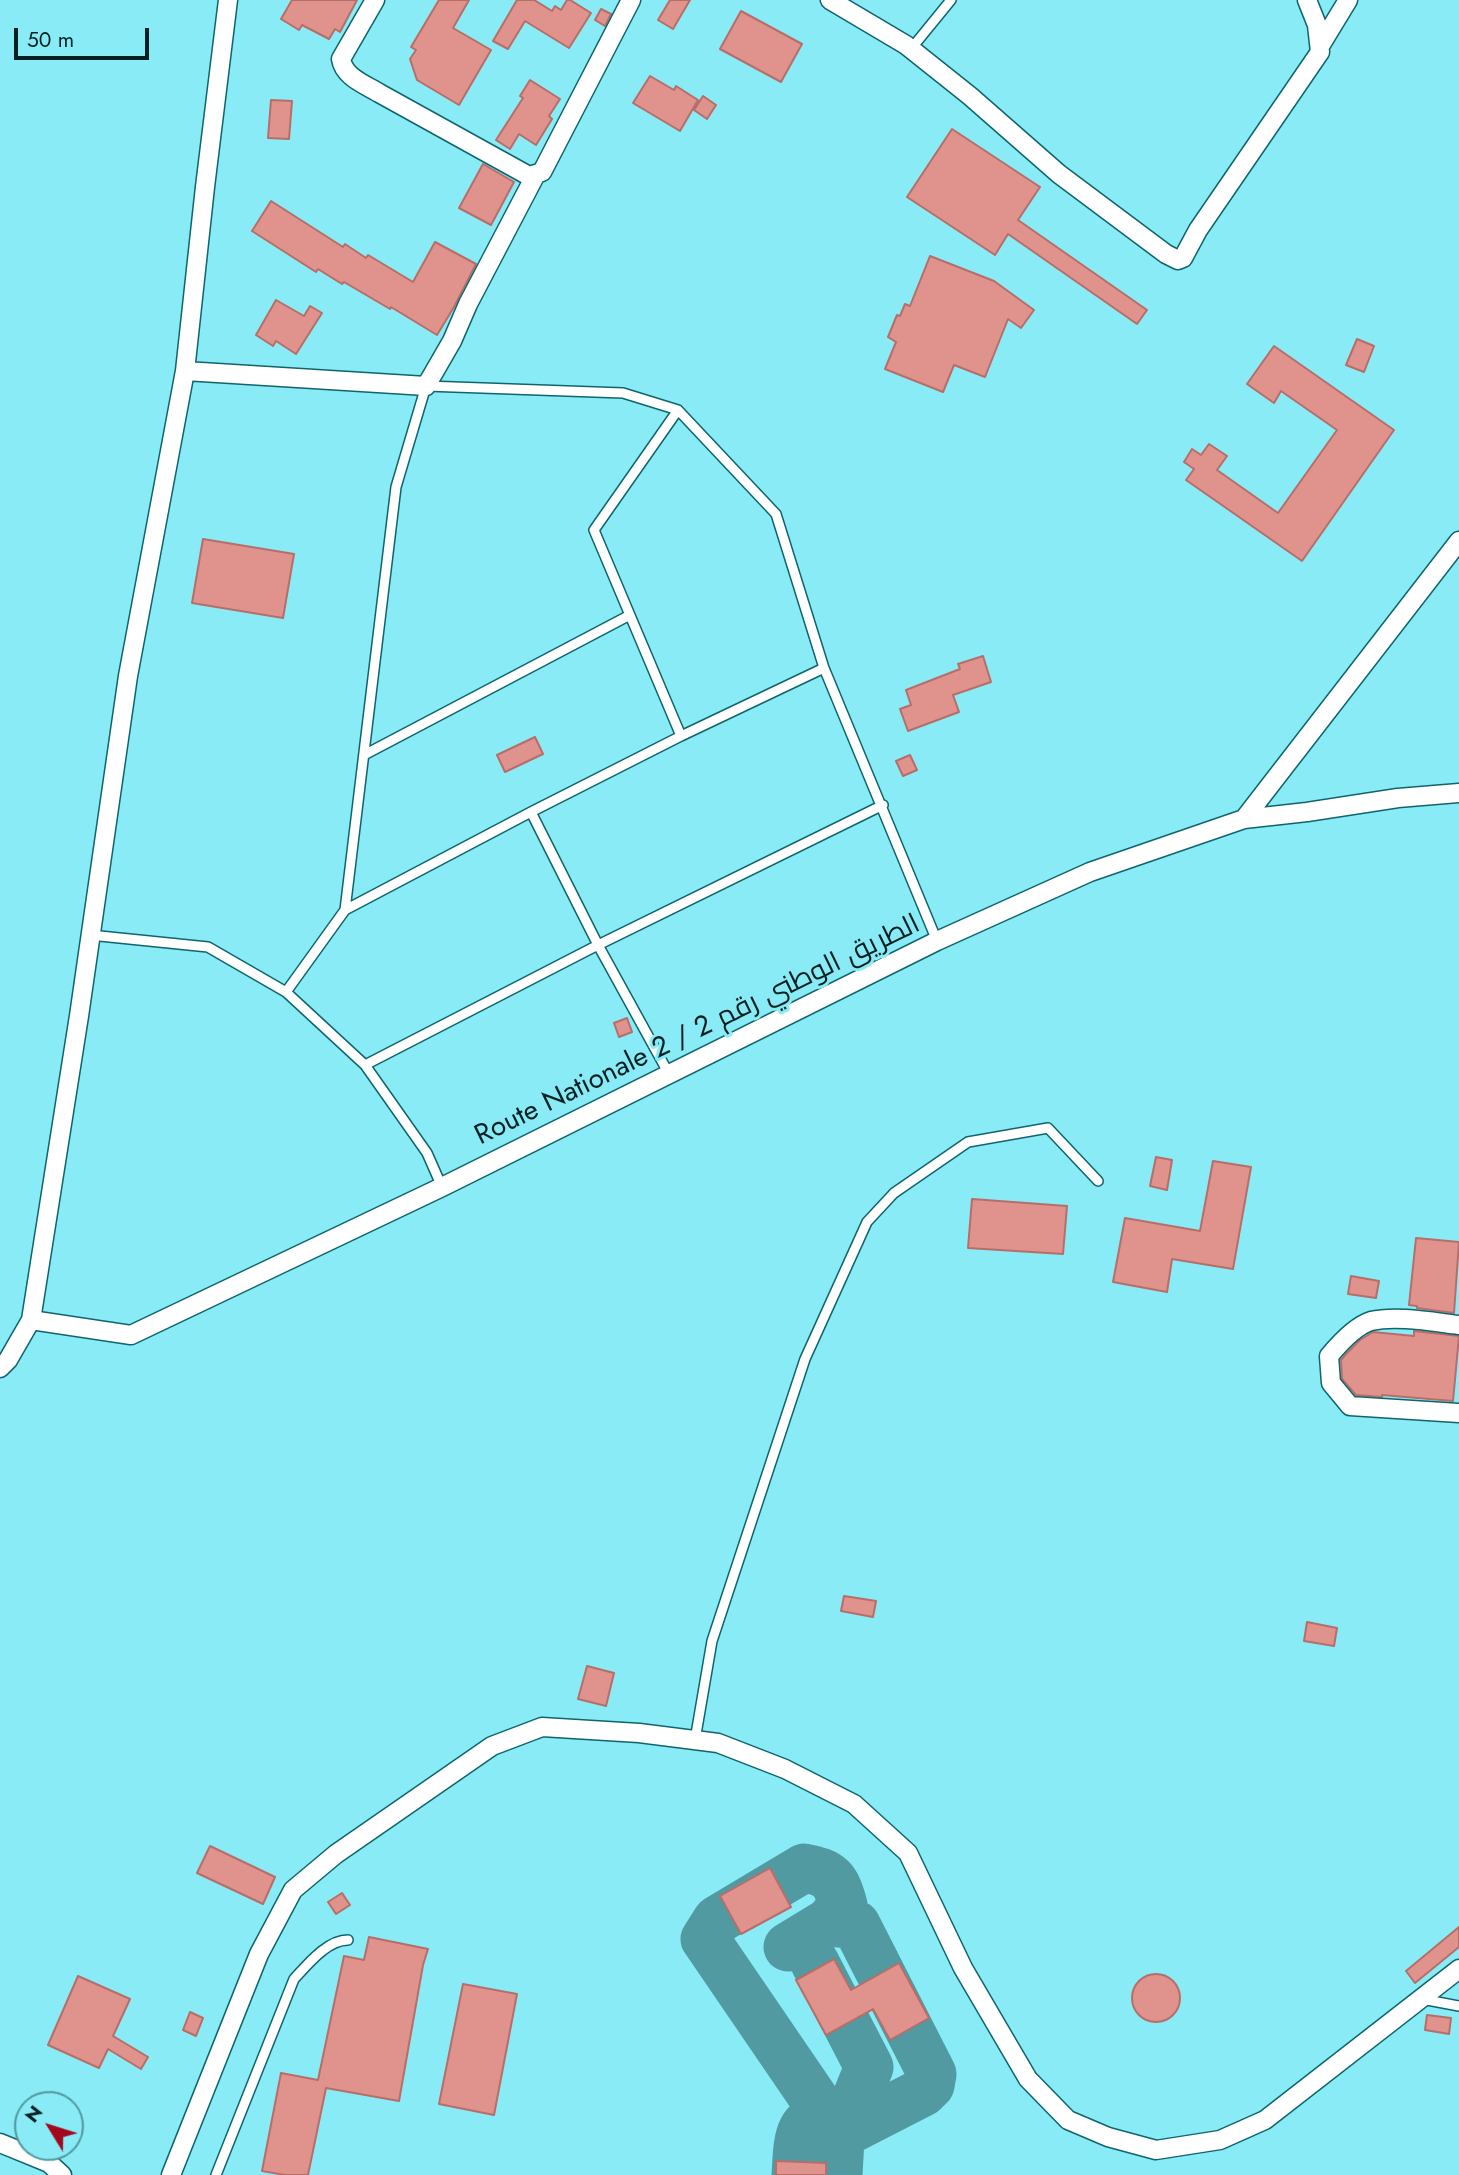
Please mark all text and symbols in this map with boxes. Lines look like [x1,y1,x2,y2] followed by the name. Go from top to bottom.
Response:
[18,14,152,58] scale bar
[27,25,74,55] text: 50 m
[470,908,926,1154] street label: Route Nationale 2 / الطريق الوطني رقم 2
[14,2091,84,2161] north arrow
[18,2100,49,2128] text: N

